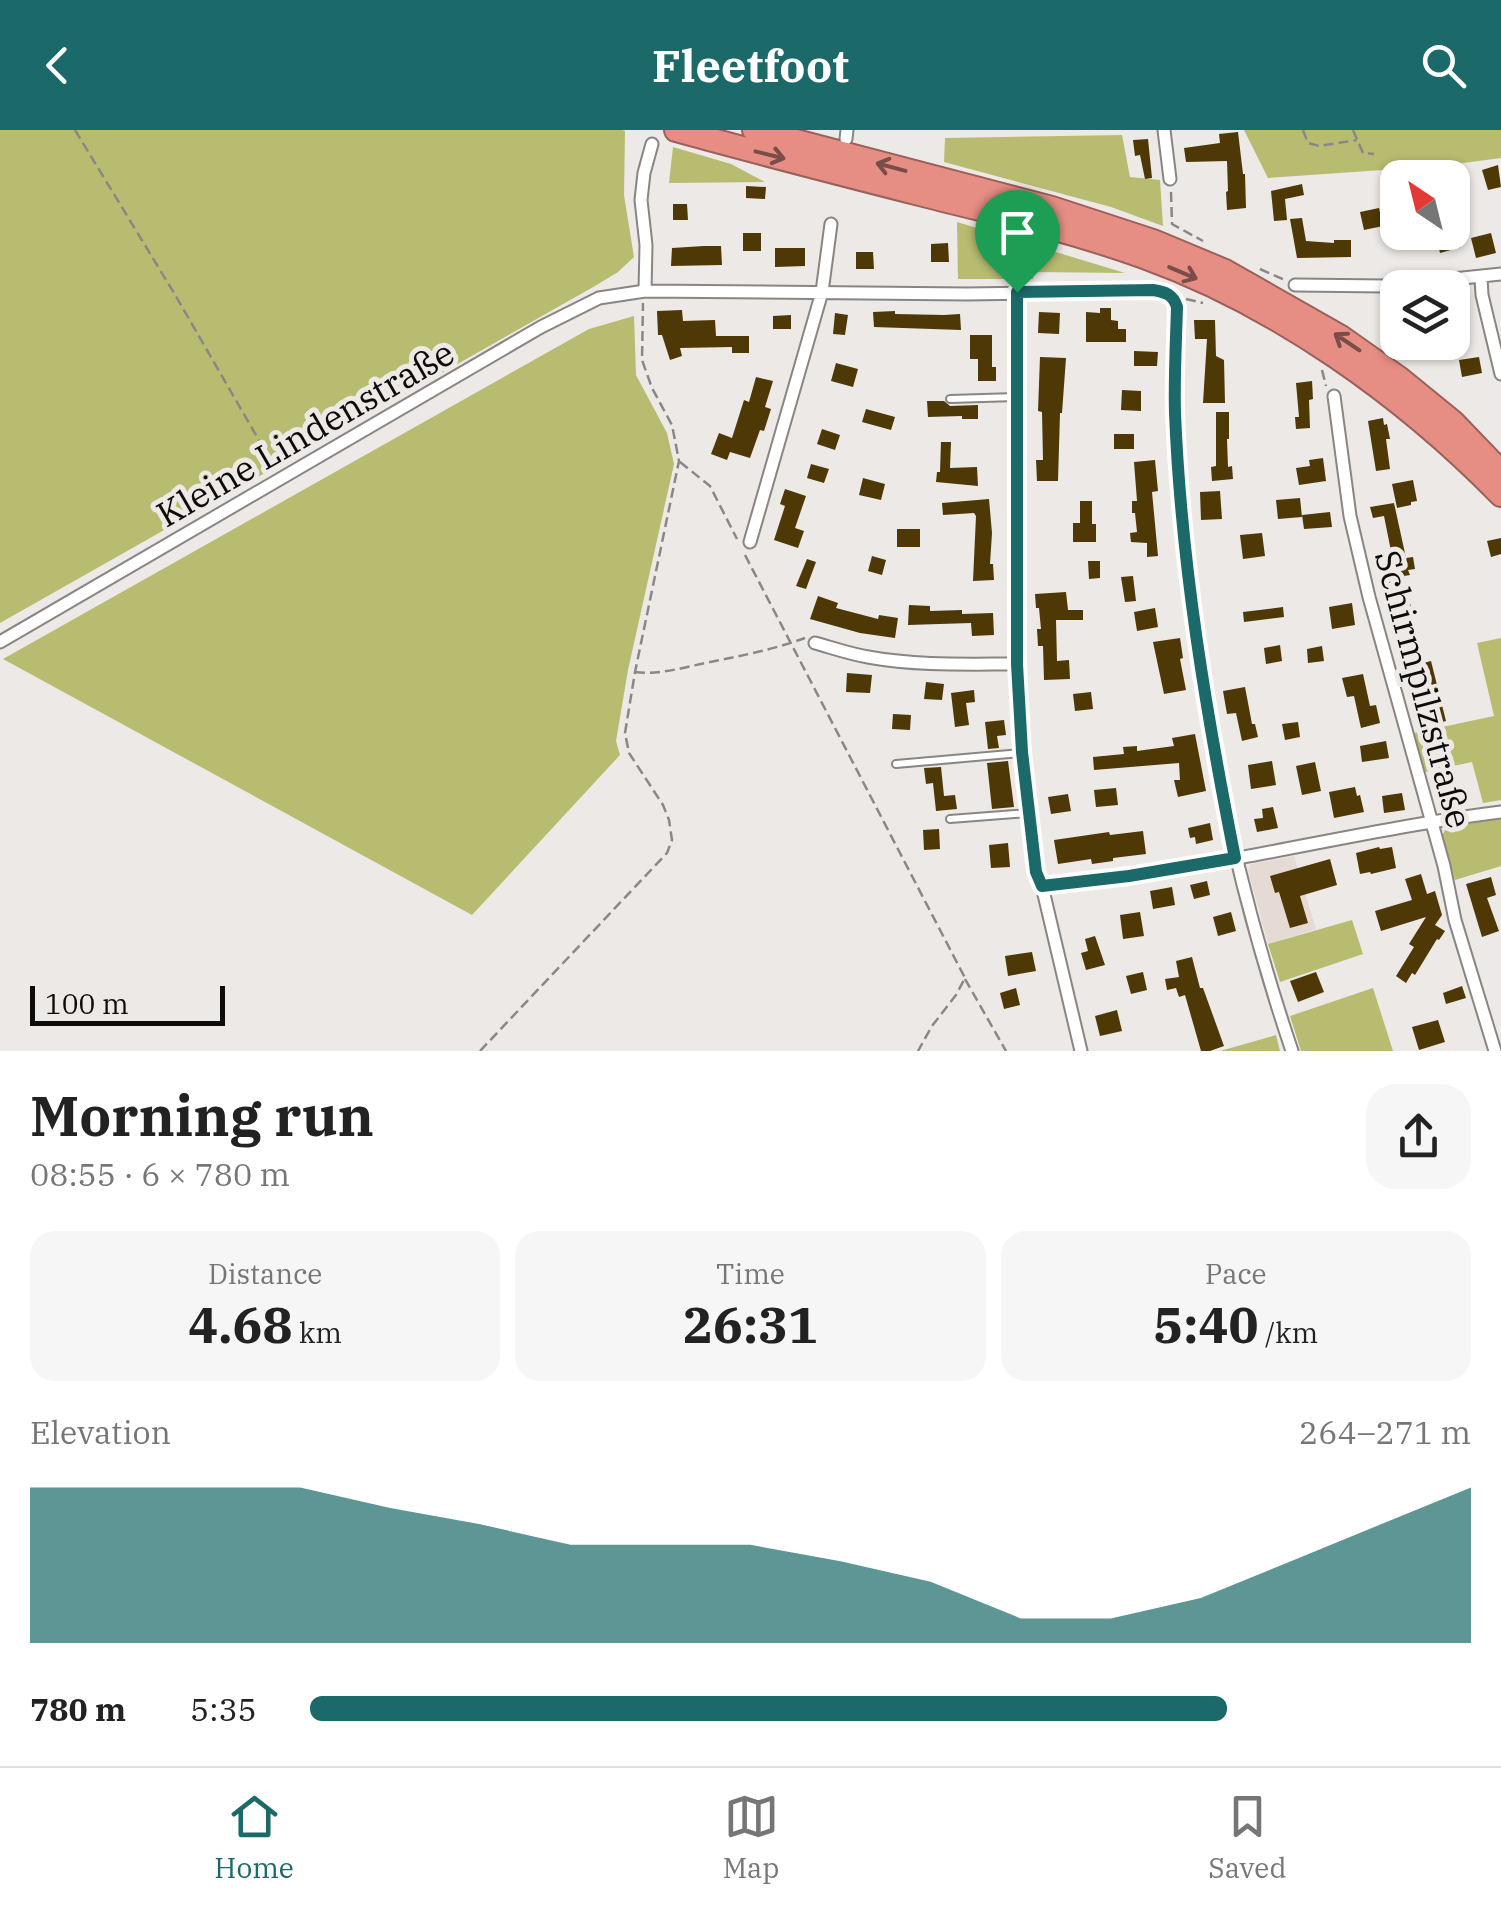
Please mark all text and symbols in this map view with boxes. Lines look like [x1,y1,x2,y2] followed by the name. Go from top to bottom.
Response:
[652,36,849,94] text: Fleetfoot
[30,38,85,93] icon: back
[1416,38,1471,93] icon: search
[754,147,785,166] one-way arrow
[876,156,907,175] one-way arrow
[1380,160,1470,250] north arrow
[1380,160,1470,360] map controls
[975,190,1060,293] pin
[990,205,1045,260] icon: arrive
[1167,266,1198,284] one-way arrow
[1380,270,1470,360] button: layers
[148,329,462,537] street label: Kleine Lindenstraße
[1333,331,1361,352] one-way arrow
[1365,545,1483,833] street label: Schirmpilzstraße
[30,981,225,1026] scale bar
[45,985,129,1022] text: 100 m
[30,1080,374,1151] text: Morning run
[1366,1084,1471,1189] button: share
[30,1153,290,1195] text: 08:55 · 6 × 780 m
[208,1255,322,1292] text: Distance
[716,1255,785,1292] text: Time
[1205,1255,1267,1292] text: Pace
[188,1292,292,1357] text: 4.68
[683,1292,818,1357] text: 26:31
[1153,1292,1259,1357] text: 5:40
[292,1314,342,1351] text: km
[1259,1314,1318,1351] text: /km
[30,1411,171,1453] text: Elevation
[1299,1411,1471,1453] text: 264–271 m
[30,1688,126,1730] text: 780 m
[190,1688,257,1730] text: 5:35
[214,1789,294,1886] tab: Home
[723,1789,780,1886] tab: Map
[1208,1789,1287,1886] tab: Saved

